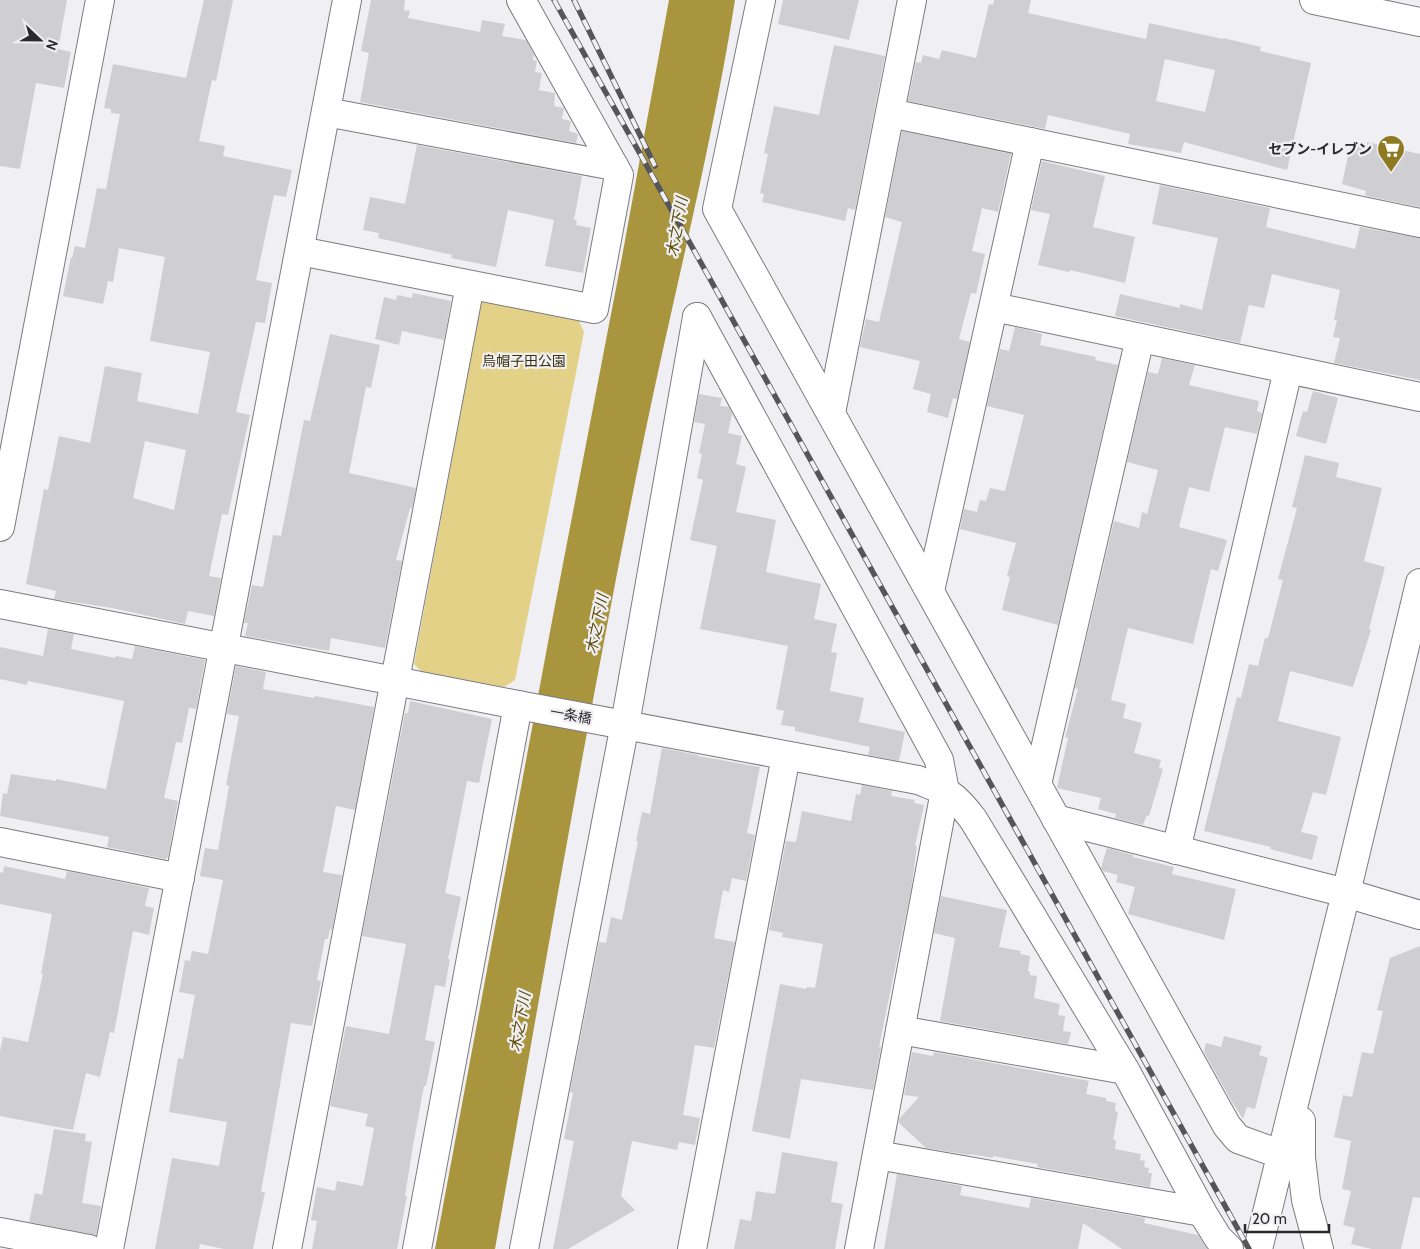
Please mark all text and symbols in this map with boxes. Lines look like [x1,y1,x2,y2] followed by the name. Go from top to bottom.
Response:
[15,15,65,65] north arrow
[42,37,62,53] text: N
[1376,134,1406,173] supermarket icon: セブン-イレブン
[1268,140,1372,158] place label: セブン-イレブン
[663,194,691,258] water label: 木之下川
[482,352,566,370] park label: 烏帽子田公園
[582,591,612,655] water label: 木之下川
[549,702,593,728] street label: 一条橋
[506,989,534,1053] water label: 木之下川
[1245,1202,1329,1234] scale bar
[1252,1210,1287,1228] text: 20 m

